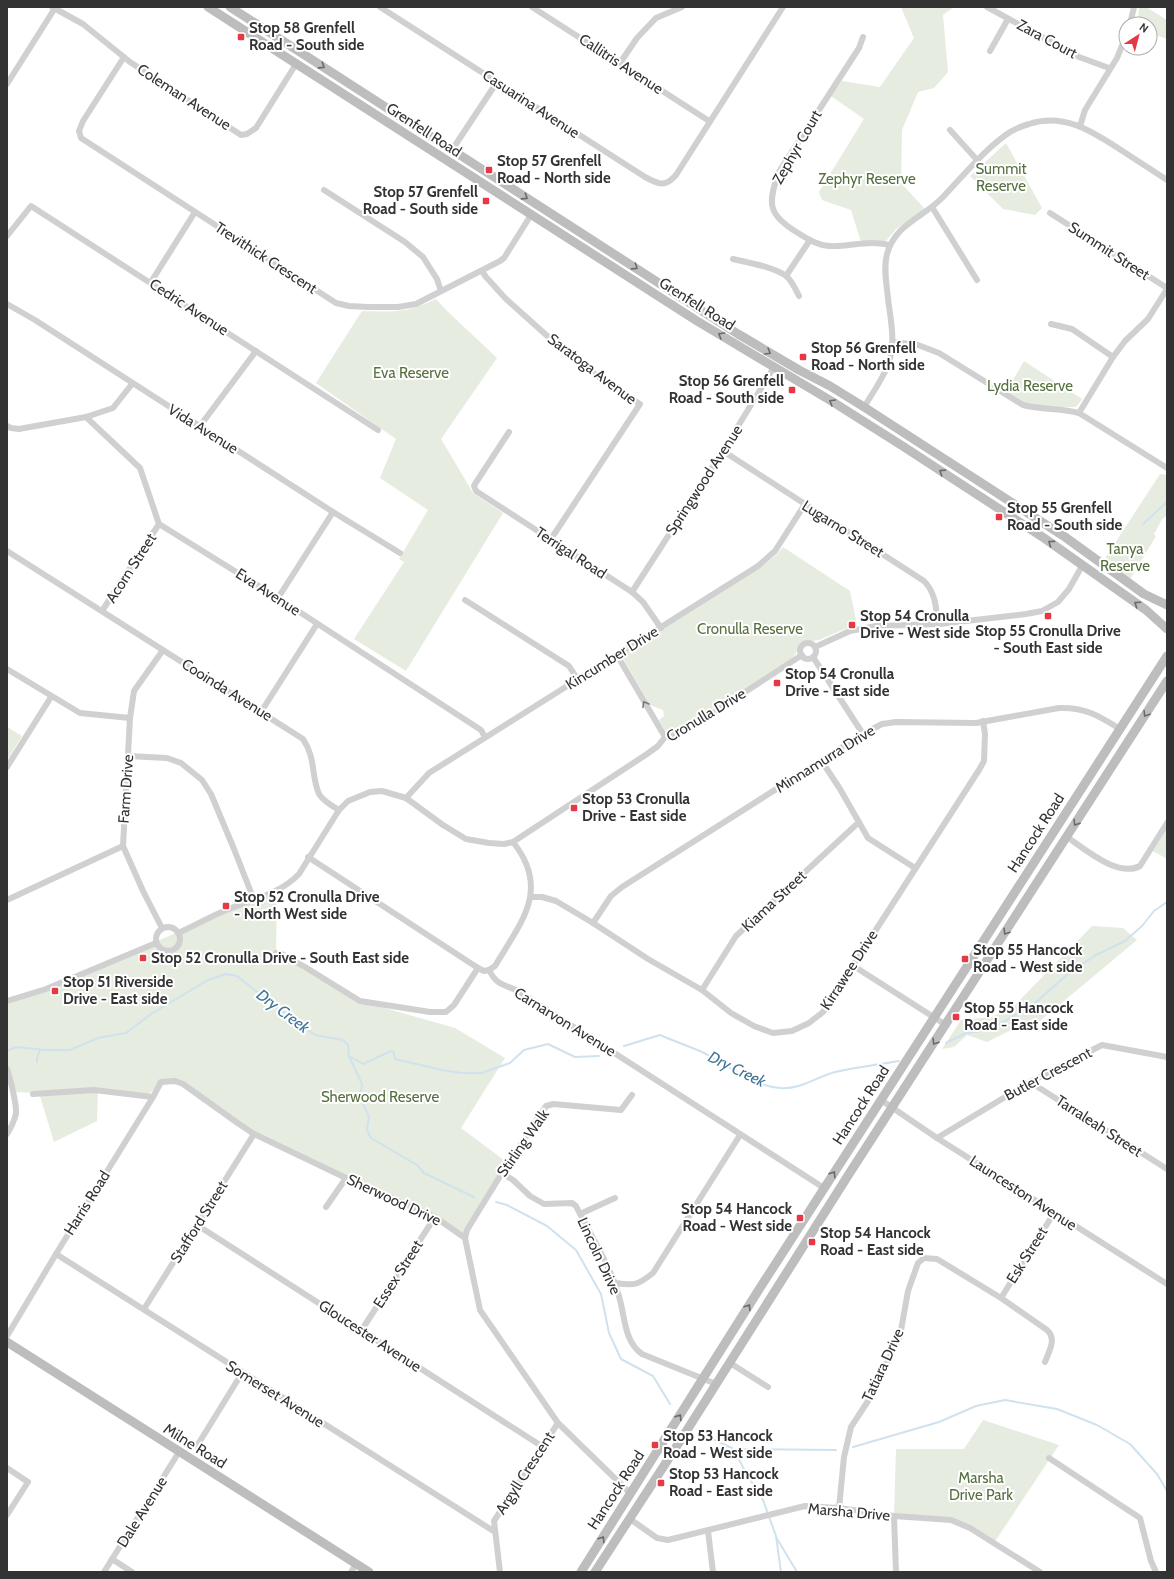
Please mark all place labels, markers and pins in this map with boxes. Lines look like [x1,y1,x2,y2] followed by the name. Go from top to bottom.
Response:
[249,19,365,54] place label: Stop 58 Grenfell Road - South side
[236,32,246,42] marker: Stop 58 Grenfell Road - South side
[497,152,611,187] place label: Stop 57 Grenfell Road - North side
[484,165,494,175] marker: Stop 57 Grenfell Road - North side
[363,183,478,218] place label: Stop 57 Grenfell Road - South side
[481,196,491,206] marker: Stop 57 Grenfell Road - South side
[811,339,925,374] place label: Stop 56 Grenfell Road - North side
[798,352,808,362] marker: Stop 56 Grenfell Road - North side
[669,372,784,407] place label: Stop 56 Grenfell Road - South side
[787,385,797,395] marker: Stop 56 Grenfell Road - South side
[1007,499,1123,534] place label: Stop 55 Grenfell Road - South side
[994,512,1004,522] marker: Stop 55 Grenfell Road - South side
[860,607,970,642] place label: Stop 54 Cronulla Drive - West side
[1043,611,1053,621] marker: Stop 55 Cronulla Drive - South East side
[847,620,857,630] marker: Stop 54 Cronulla Drive - West side
[975,622,1121,657] place label: Stop 55 Cronulla Drive - South East side
[785,665,895,700] place label: Stop 54 Cronulla Drive - East side
[772,678,782,688] marker: Stop 54 Cronulla Drive - East side
[582,790,691,825] place label: Stop 53 Cronulla Drive - East side
[569,803,579,813] marker: Stop 53 Cronulla Drive - East side
[234,888,380,923] place label: Stop 52 Cronulla Drive - North West side
[221,901,231,911] marker: Stop 52 Cronulla Drive - North West side
[973,941,1083,976] place label: Stop 55 Hancock Road - West side
[151,949,409,967] place label: Stop 52 Cronulla Drive - South East side
[138,953,148,963] marker: Stop 52 Cronulla Drive - South East side
[960,954,970,964] marker: Stop 55 Hancock Road - West side
[63,973,174,1008] place label: Stop 51 Riverside Drive - East side
[50,986,60,996] marker: Stop 51 Riverside Drive - East side
[964,999,1074,1034] place label: Stop 55 Hancock Road - East side
[951,1012,961,1022] marker: Stop 55 Hancock Road - East side
[681,1200,793,1235] place label: Stop 54 Hancock Road - West side
[795,1213,805,1223] marker: Stop 54 Hancock Road - West side
[820,1224,932,1259] place label: Stop 54 Hancock Road - East side
[807,1237,817,1247] marker: Stop 54 Hancock Road - East side
[663,1427,773,1462] place label: Stop 53 Hancock Road - West side
[650,1440,660,1450] marker: Stop 53 Hancock Road - West side
[669,1465,779,1500] place label: Stop 53 Hancock Road - East side
[656,1478,666,1488] marker: Stop 53 Hancock Road - East side

